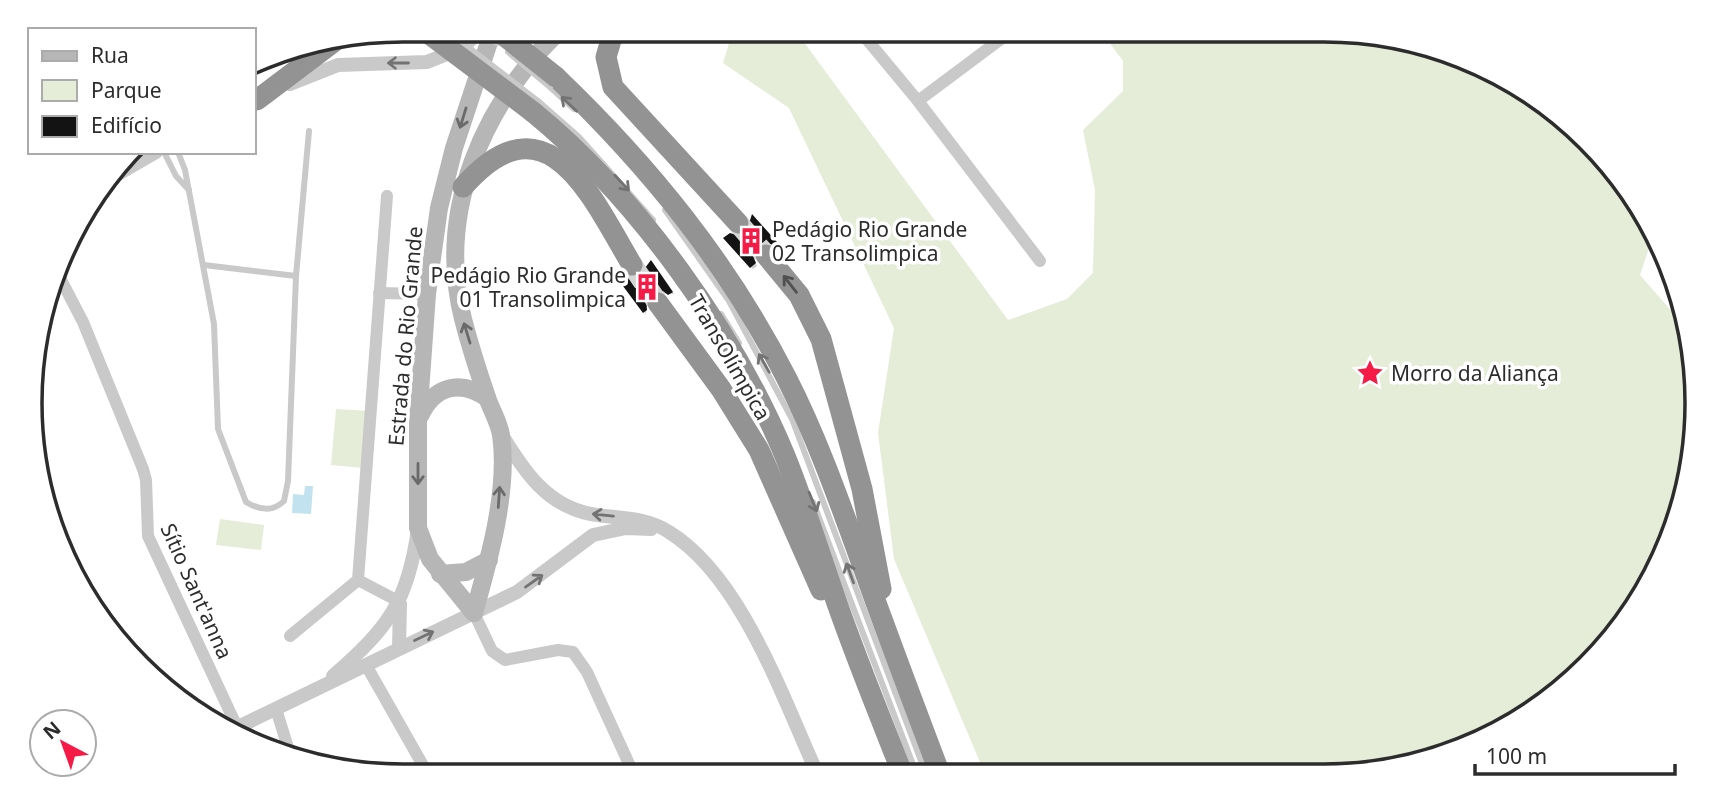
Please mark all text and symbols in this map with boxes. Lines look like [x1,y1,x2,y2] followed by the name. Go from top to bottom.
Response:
[28,28,256,154] legend
[91,41,129,69] text: Rua
[387,57,410,70] one-way arrow
[91,76,161,104] text: Parque
[561,96,578,113] one-way arrow
[456,106,469,128] one-way arrow
[91,111,162,139] text: Edifício
[613,174,630,191] one-way arrow
[772,215,967,267] place label: Pedágio Rio Grande 02 Transolimpica
[381,225,429,447] street label: Estrada do Rio Grande
[736,226,766,256] building icon: Pedágio Rio Grande 02 Transolimpica
[431,261,626,313] place label: Pedágio Rio Grande 01 Transolimpica
[632,272,662,302] building icon: Pedágio Rio Grande 01 Transolimpica
[782,275,797,293] one-way arrow
[683,289,777,425] street label: TransOlímpica
[460,322,473,344] one-way arrow
[757,353,770,374] one-way arrow
[1355,358,1385,388] place icon: Morro da Aliança
[1391,359,1559,387] place label: Morro da Aliança
[411,463,425,486] one-way arrow
[493,487,506,509] one-way arrow
[808,490,821,512] one-way arrow
[592,508,615,521] one-way arrow
[155,519,239,663] street label: Sítio Sant'anna
[843,563,855,585] one-way arrow
[524,574,543,588] one-way arrow
[413,629,434,643] one-way arrow
[28,708,98,778] north arrow
[37,715,66,745] text: N
[1475,732,1674,776] scale bar
[1486,742,1547,770] text: 100 m

